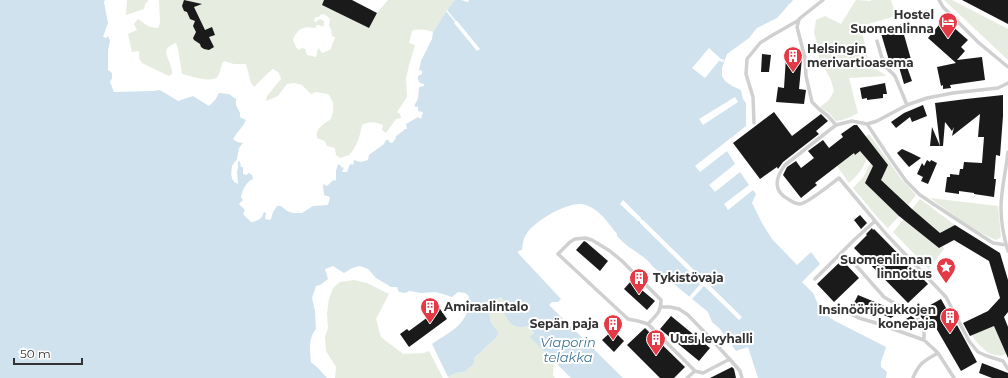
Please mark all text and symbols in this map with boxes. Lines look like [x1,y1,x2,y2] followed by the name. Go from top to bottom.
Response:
[851,7,934,36] place label: Hostel Suomenlinna
[937,11,959,39] hotel icon: Hostel Suomenlinna
[807,41,914,70] place label: Helsingin merivartioasema
[782,45,804,73] building icon: Helsingin merivartioasema
[840,252,933,281] place label: Suomenlinnan linnoitus
[935,256,957,284] place icon: Suomenlinnan linnoitus
[628,267,650,295] building icon: Tykistövaja
[653,270,724,285] place label: Tykistövaja
[419,296,441,324] building icon: Amiraalintalo
[443,299,528,314] place label: Amiraalintalo
[818,302,936,331] place label: Insinöörijoukkojen konepaja
[939,306,961,334] building icon: Insinöörijoukkojen konepaja
[602,313,624,341] building icon: Sepän paja
[530,316,599,331] place label: Sepän paja
[645,328,667,356] building icon: Uusi levyhalli
[670,331,753,346] place label: Uusi levyhalli
[540,334,596,365] water label: Viaporin telakka
[14,340,82,366] scale bar
[20,346,51,361] text: 50 m

